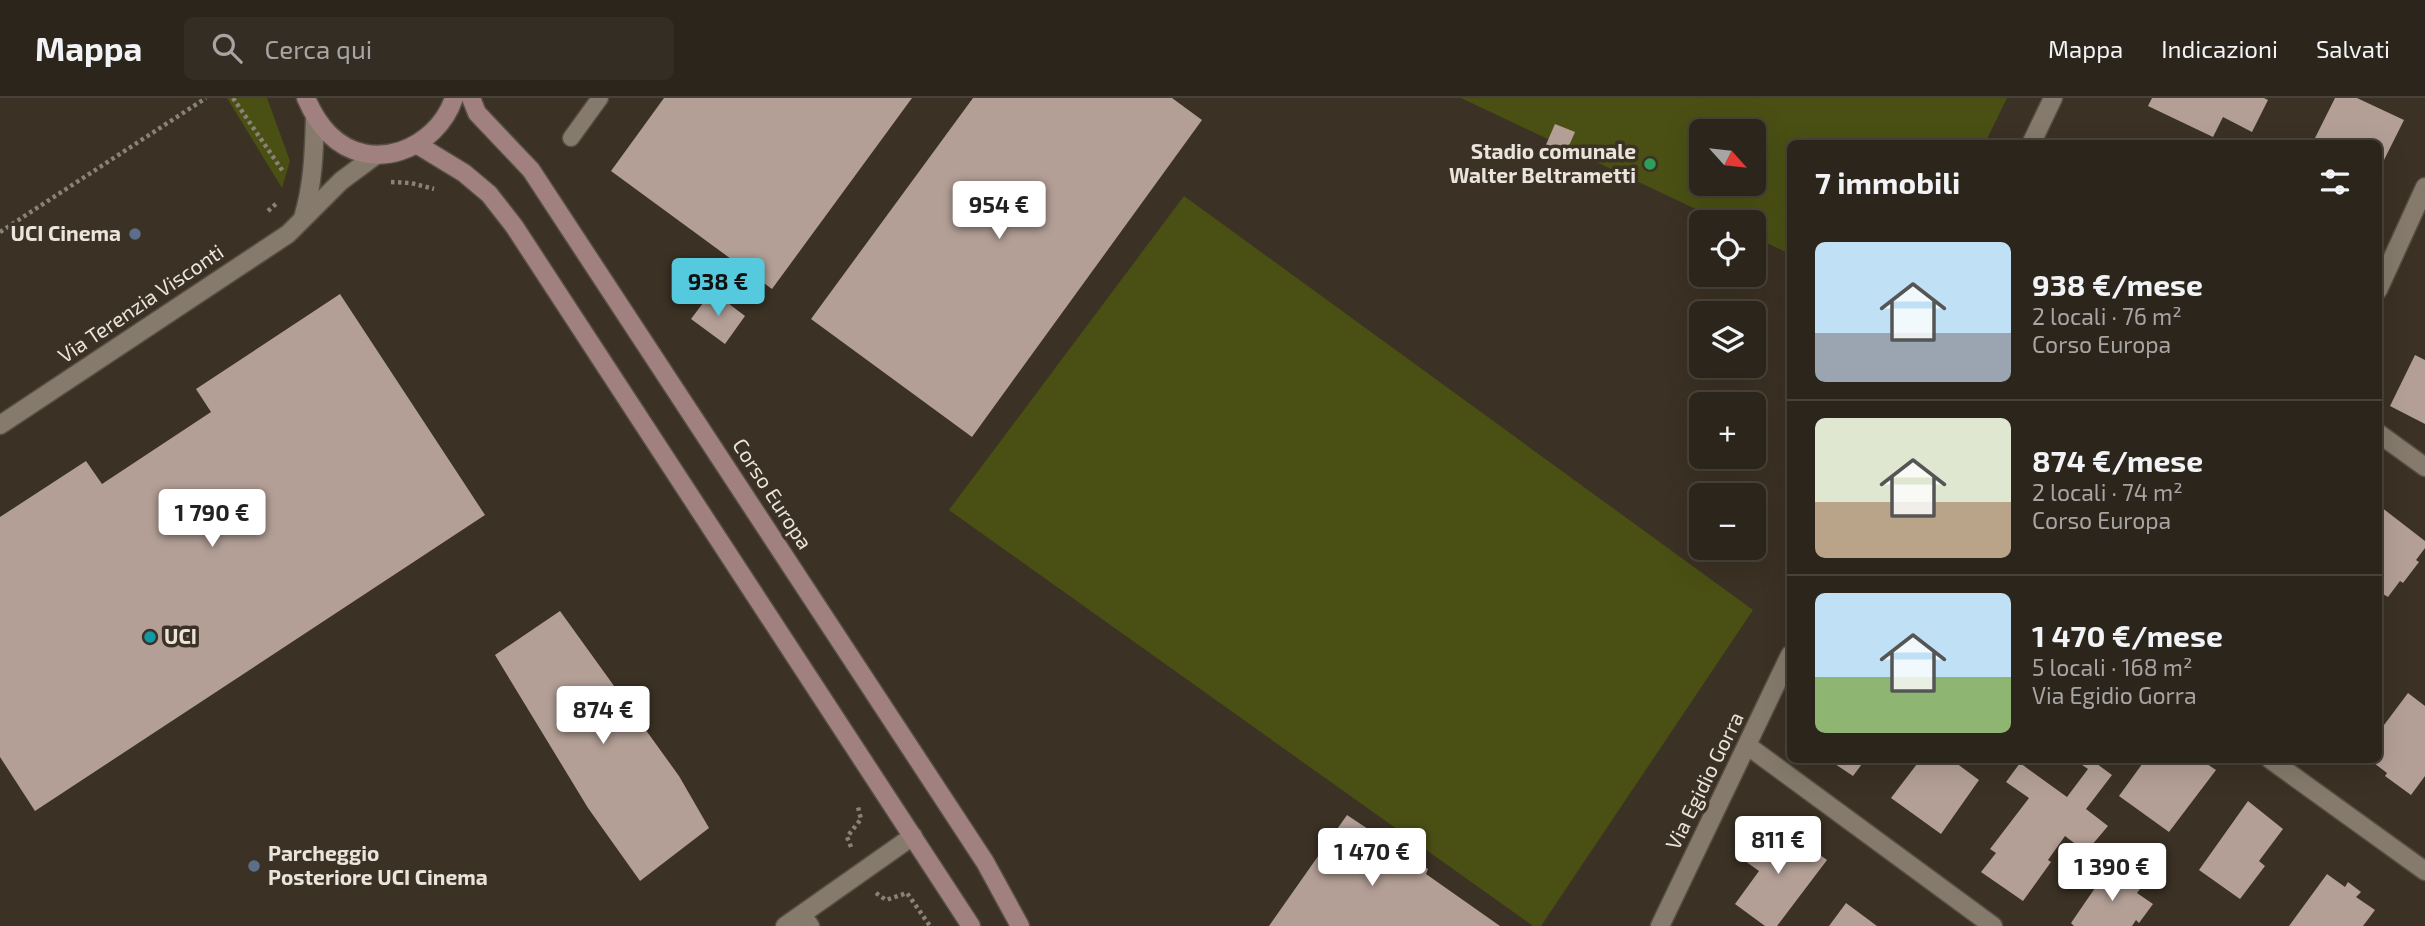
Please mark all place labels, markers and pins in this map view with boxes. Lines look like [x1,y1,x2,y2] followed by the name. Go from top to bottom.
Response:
[1449,138,1636,187] place label: Stadio comunale Walter Beltrametti
[1642,156,1658,172] marker: Stadio comunale Walter Beltrametti
[950,181,1048,241] pin: 954 €
[10,220,121,245] place label: UCI Cinema
[127,226,143,242] marker: UCI Cinema
[669,258,767,318] pin: 938 €
[147,490,277,549] pin: 1 790 €
[164,623,197,648] place label: UCI
[142,629,158,645] marker: UCI
[554,686,652,746] pin: 874 €
[1729,816,1827,876] pin: 811 €
[1307,828,1437,888] pin: 1 470 €
[268,840,488,889] place label: Parcheggio Posteriore UCI Cinema
[2047,844,2177,903] pin: 1 390 €
[246,858,262,874] marker: Parcheggio Posteriore UCI Cinema

